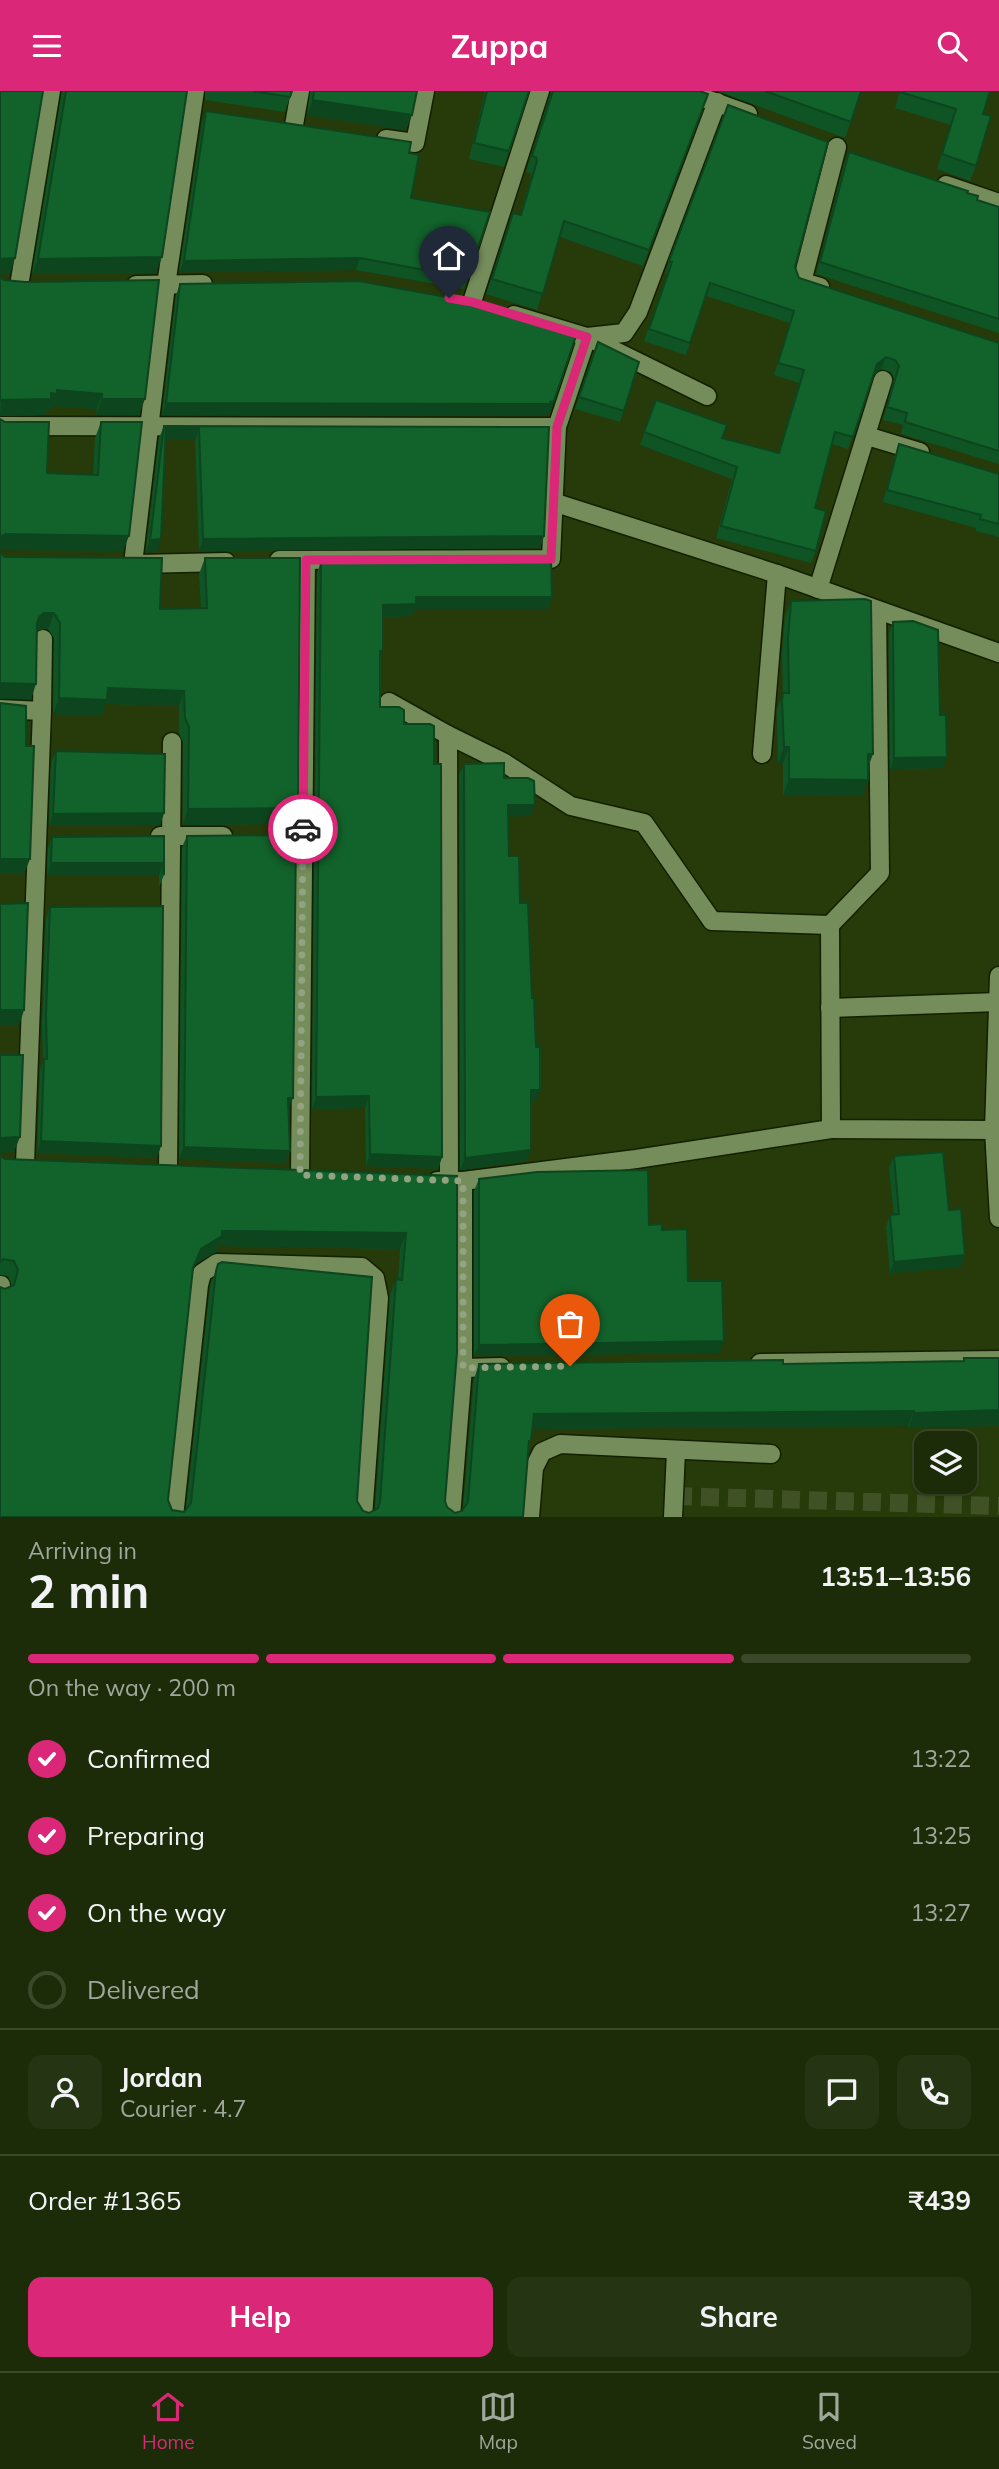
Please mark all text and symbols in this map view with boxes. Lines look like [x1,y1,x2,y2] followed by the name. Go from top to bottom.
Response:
[451,26,548,66] text: Zuppa
[28,27,66,65] icon: menu
[933,27,971,65] icon: search
[419,226,479,298] pin
[430,237,468,275] icon: home
[268,794,338,864] courier
[284,810,322,848] icon: car
[540,1294,600,1366] pin
[551,1305,589,1343] icon: bag
[914,1431,977,1494] map controls
[914,1431,977,1494] button: layers
[28,1536,137,1565] text: Arriving in
[820,1560,971,1593] text: 13:51–13:56
[28,1562,149,1620] text: 2 min
[28,1673,236,1702] text: On the way · 200 m
[28,1740,66,1778] icon: check
[87,1742,211,1775] text: Confirmed
[911,1744,971,1773] text: 13:22
[28,1817,66,1855] icon: check
[87,1819,205,1852] text: Preparing
[911,1821,971,1850] text: 13:25
[28,1894,66,1932] icon: check
[87,1896,226,1929] text: On the way
[911,1898,971,1927] text: 13:27
[87,1973,200,2006] text: Delivered
[28,2055,102,2129] button: person
[805,2055,879,2129] button: chat
[897,2055,971,2129] button: phone
[120,2061,203,2094] text: Jordan
[120,2094,246,2123] text: Courier · 4.7
[28,2184,181,2217] text: Order #1365
[909,2184,971,2217] text: ₹439
[28,2277,493,2357] button: Help
[507,2277,971,2357] button: Share
[142,2388,195,2454] tab: Home
[479,2388,518,2454] tab: Map
[802,2388,857,2454] tab: Saved

